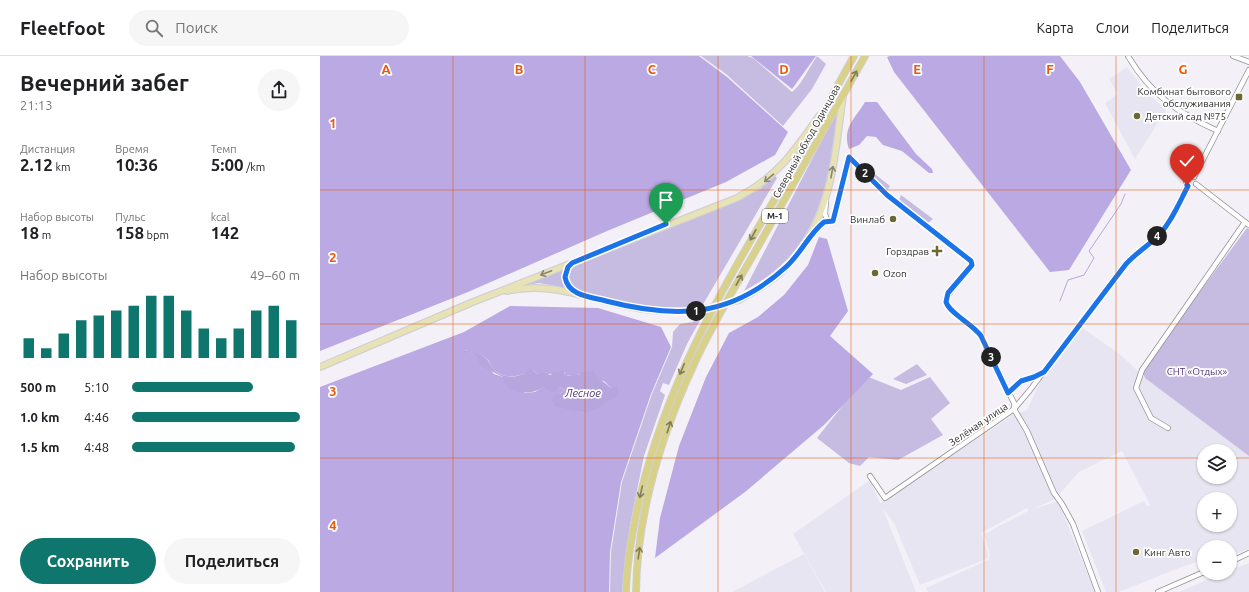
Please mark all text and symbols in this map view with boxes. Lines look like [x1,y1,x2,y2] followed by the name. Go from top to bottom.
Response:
[129,10,409,46] search box
[20,17,105,39] text: Fleetfoot
[143,17,165,39] icon: search
[175,19,218,36] text: Поиск
[1036,20,1074,36] text: Карта
[1096,20,1129,36] text: Слои
[1151,20,1229,36] text: Поделиться
[381,62,391,76] text: A
[515,62,524,76] text: B
[648,62,657,76] text: C
[779,62,789,76] text: D
[913,62,921,76] text: E
[1046,62,1054,76] text: F
[1179,62,1188,76] text: G
[258,69,300,111] button: share
[20,70,189,95] text: Вечерний забег
[850,70,858,82] one-way arrow
[771,82,842,200] street label: Северный обход Одинцова
[1138,86,1231,109] place label: Комбинат бытового обслуживания
[1234,92,1244,102] marker: Комбинат бытового обслуживания
[20,98,53,112] text: 21:13
[1132,111,1142,121] marker: Детский сад №75
[1145,111,1226,122] place label: Детский сад №75
[329,116,337,130] text: 1
[20,143,75,155] text: Дистанция
[115,143,149,155] text: Время
[211,143,237,155] text: Темп
[1170,144,1204,185] pin
[1176,150,1198,172] icon: check
[20,155,53,174] text: 2.12
[115,155,158,174] text: 10:36
[211,155,244,174] text: 5:00
[53,161,71,173] text: km
[244,161,265,173] text: /km
[855,163,875,183] pin: 2
[828,166,836,179] one-way arrow
[862,167,868,179] text: 2
[763,174,774,183] one-way arrow
[649,183,683,224] pin
[655,189,677,211] icon: arrive
[762,209,788,223] road number: М-1
[20,211,94,223] text: Набор высоты
[115,211,145,223] text: Пульс
[211,211,230,223] text: kcal
[850,214,885,225] place label: Винлаб
[888,214,898,224] marker: Винлаб
[20,223,39,242] text: 18
[115,223,144,242] text: 158
[211,223,239,242] text: 142
[1147,226,1167,246] pin: 4
[39,229,51,241] text: m
[144,229,169,241] text: bpm
[749,229,756,241] one-way arrow
[1154,230,1160,242] text: 4
[886,246,929,257] place label: Горздрав
[932,246,942,256] marker: Горздрав
[329,250,337,264] text: 2
[20,268,107,282] text: Набор высоты
[250,268,300,282] text: 49–60 m
[870,268,880,278] marker: Ozon
[883,268,907,279] place label: Ozon
[541,269,553,277] one-way arrow
[736,274,744,286] one-way arrow
[686,301,706,321] pin: 1
[693,305,699,317] text: 1
[981,347,1001,367] pin: 3
[988,351,994,363] text: 3
[678,363,686,375] one-way arrow
[1167,366,1228,377] park label: СНТ «Отдых»
[20,380,56,394] text: 500 m
[84,380,109,394] text: 5:10
[329,384,337,398] text: 3
[564,387,601,399] water label: Лесное
[947,401,1010,448] street label: Зелёная улица
[20,410,59,424] text: 1.0 km
[84,410,109,424] text: 4:46
[666,421,673,434] one-way arrow
[20,440,59,454] text: 1.5 km
[84,440,109,454] text: 4:48
[1197,444,1237,580] map controls
[1197,444,1237,484] button: layers
[637,486,644,499] one-way arrow
[1197,492,1237,532] button: +
[329,518,337,532] text: 4
[20,538,156,584] button: Сохранить
[164,538,300,584] button: Поделиться
[1197,540,1237,580] button: −
[635,547,643,560] one-way arrow
[1131,547,1141,557] marker: Кинг Авто
[1144,547,1191,558] place label: Кинг Авто

